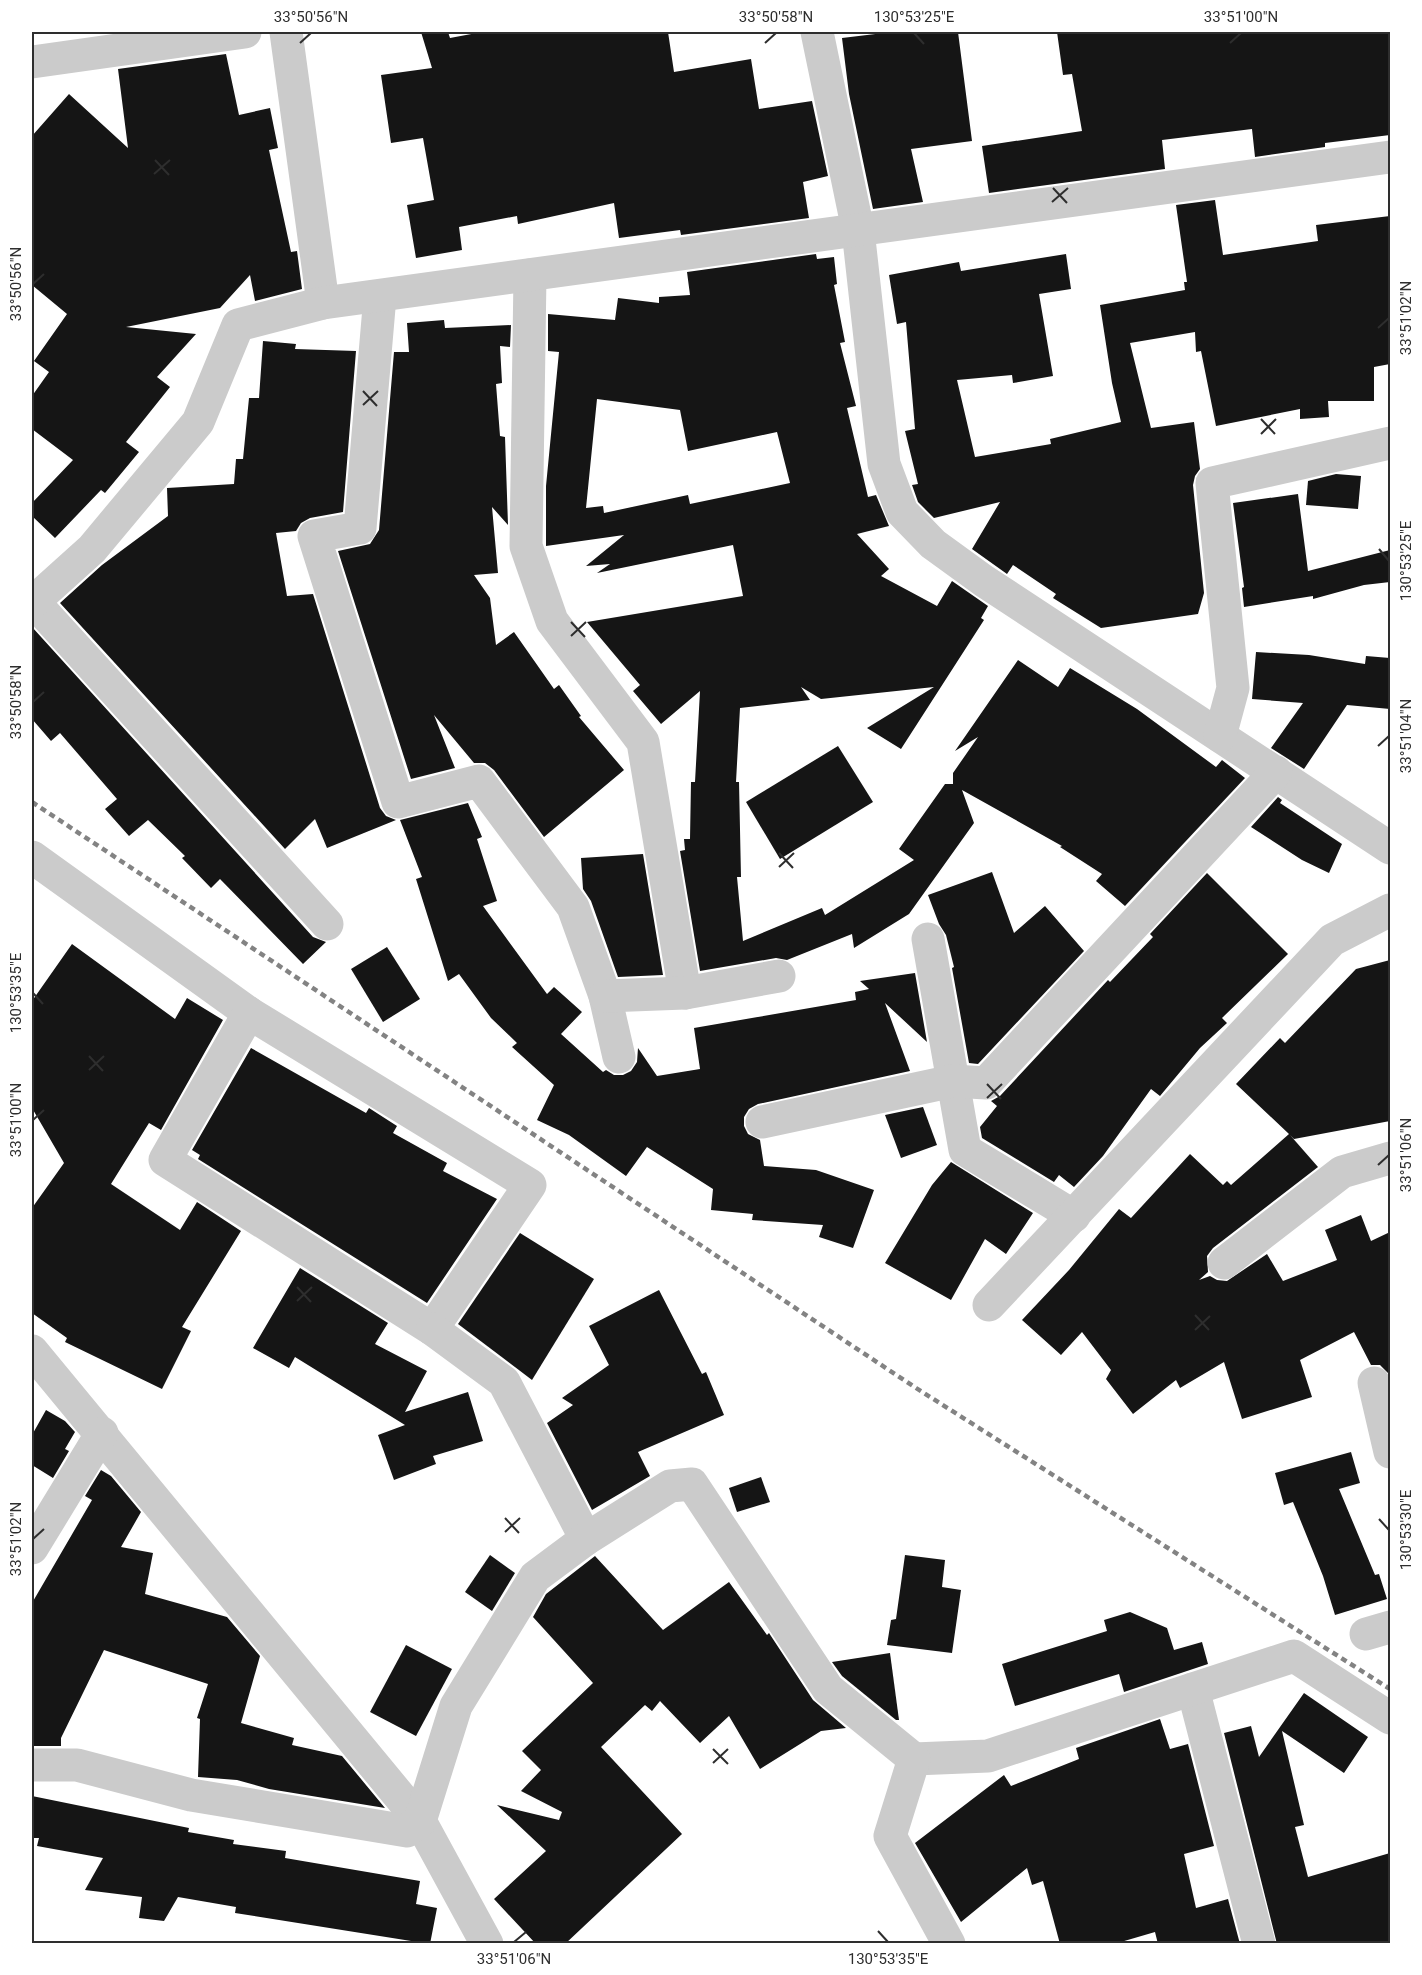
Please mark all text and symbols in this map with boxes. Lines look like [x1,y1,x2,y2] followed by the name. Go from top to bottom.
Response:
[274,8,348,26] text: 33°50'56"N
[739,8,813,26] text: 33°50'58"N
[874,8,955,26] text: 130°53'25"E
[1204,8,1278,26] text: 33°51'00"N
[7,247,25,321] text: 33°50'56"N
[1397,281,1415,355] text: 33°51'02"N
[1397,520,1415,601] text: 130°53'25"E
[7,665,25,739] text: 33°50'58"N
[1397,699,1415,773] text: 33°51'04"N
[7,952,25,1033] text: 130°53'35"E
[7,1083,25,1157] text: 33°51'00"N
[1397,1118,1415,1192] text: 33°51'06"N
[1397,1489,1415,1570] text: 130°53'30"E
[7,1502,25,1576] text: 33°51'02"N
[477,1950,551,1968] text: 33°51'06"N
[848,1950,929,1968] text: 130°53'35"E

